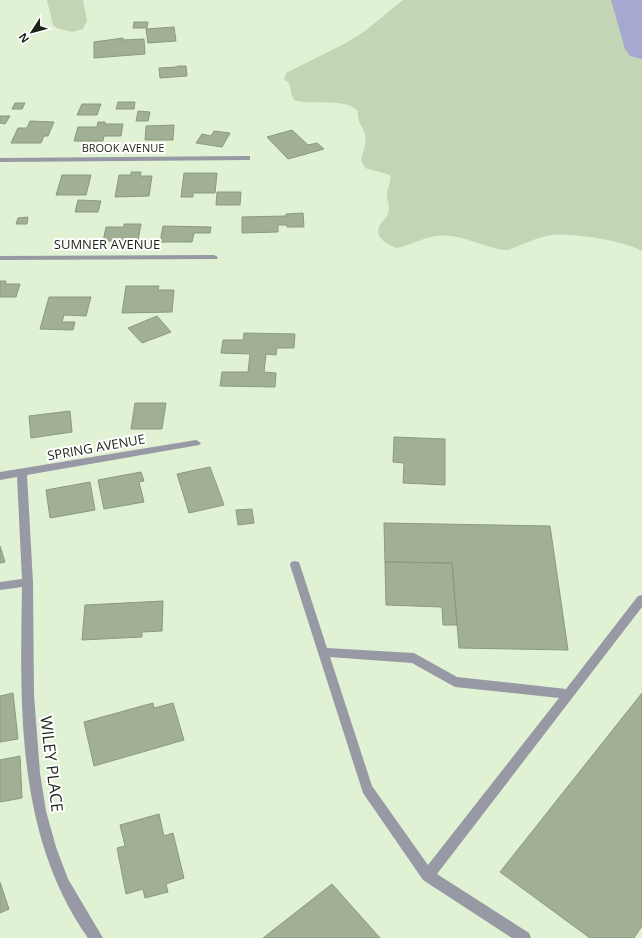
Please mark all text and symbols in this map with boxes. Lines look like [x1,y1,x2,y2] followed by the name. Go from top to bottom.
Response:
[12,12,52,52] north arrow
[15,30,32,46] text: N
[82,140,164,155] street label: BROOK AVENUE
[54,235,160,253] street label: SUMNER AVENUE
[46,430,146,464] street label: SPRING AVENUE
[35,715,69,813] street label: WILEY PLACE

